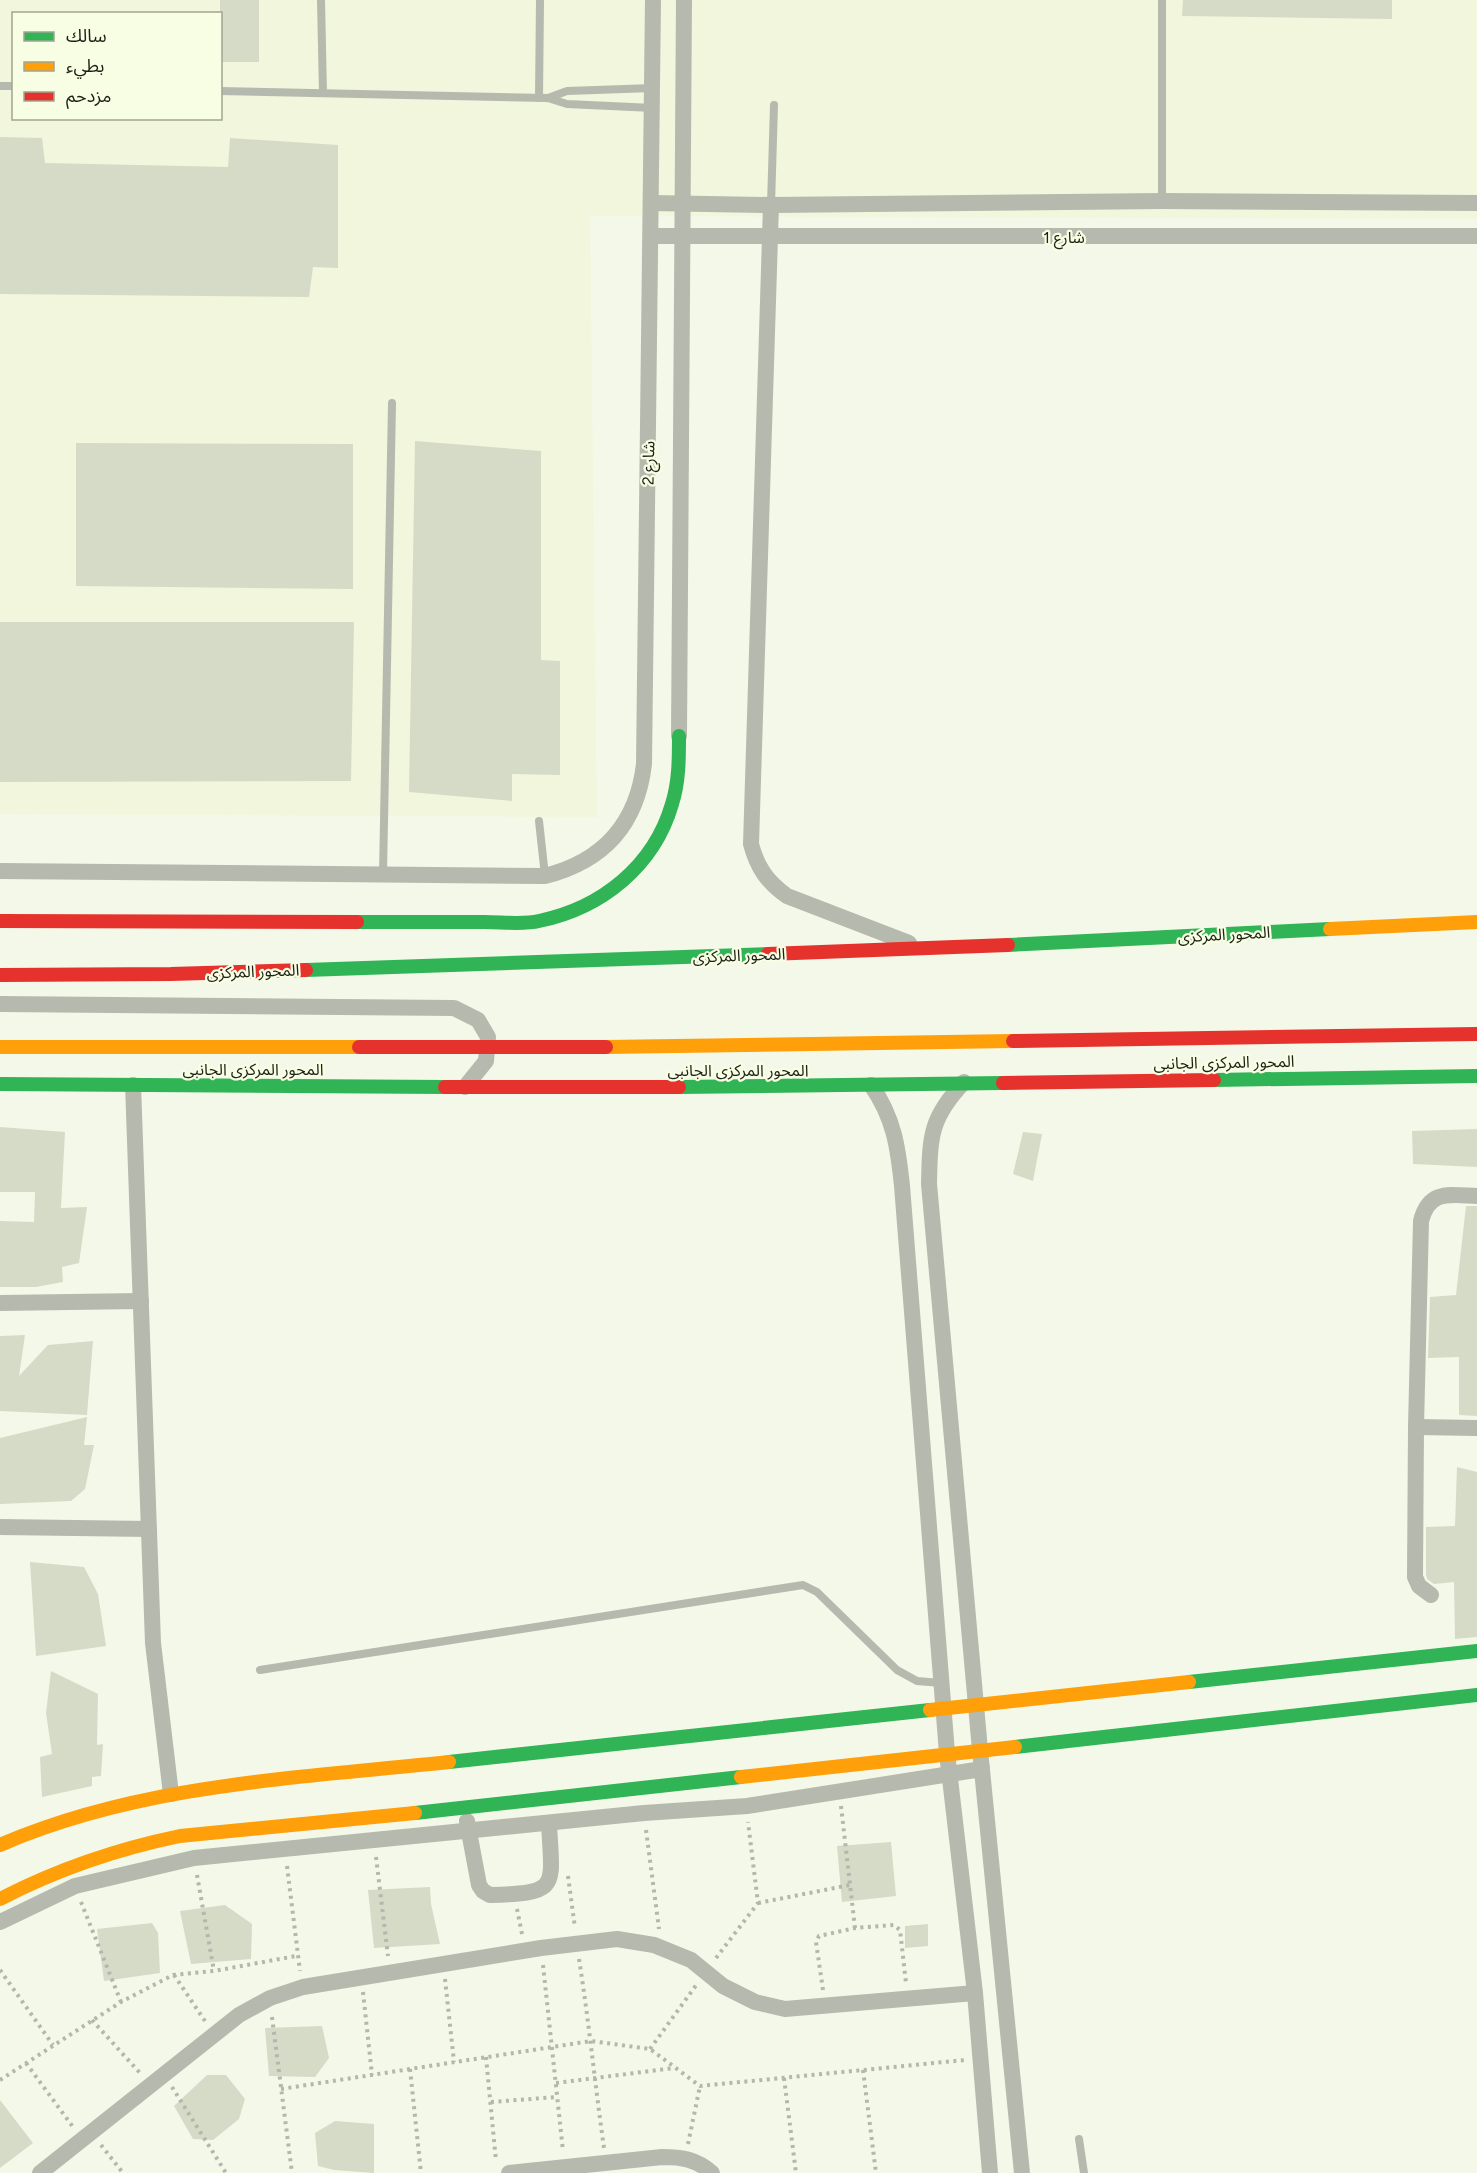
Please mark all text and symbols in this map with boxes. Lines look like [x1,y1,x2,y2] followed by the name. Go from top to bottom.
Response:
[12,12,222,120] legend
[66,25,107,47] text: سالك
[66,55,104,79] text: بطيء
[66,85,111,109] text: مزدحم
[1043,228,1085,250] street label: شارع 1
[639,441,661,485] street label: شارع 2
[1177,923,1271,946] street label: المحور المركزى
[692,944,786,967] street label: المحور المركزى
[206,960,300,983] street label: المحور المركزى
[1153,1052,1295,1073] street label: المحور المركزى الجانبى
[182,1060,324,1079] street label: المحور المركزى الجانبى
[667,1061,809,1080] street label: المحور المركزى الجانبى

